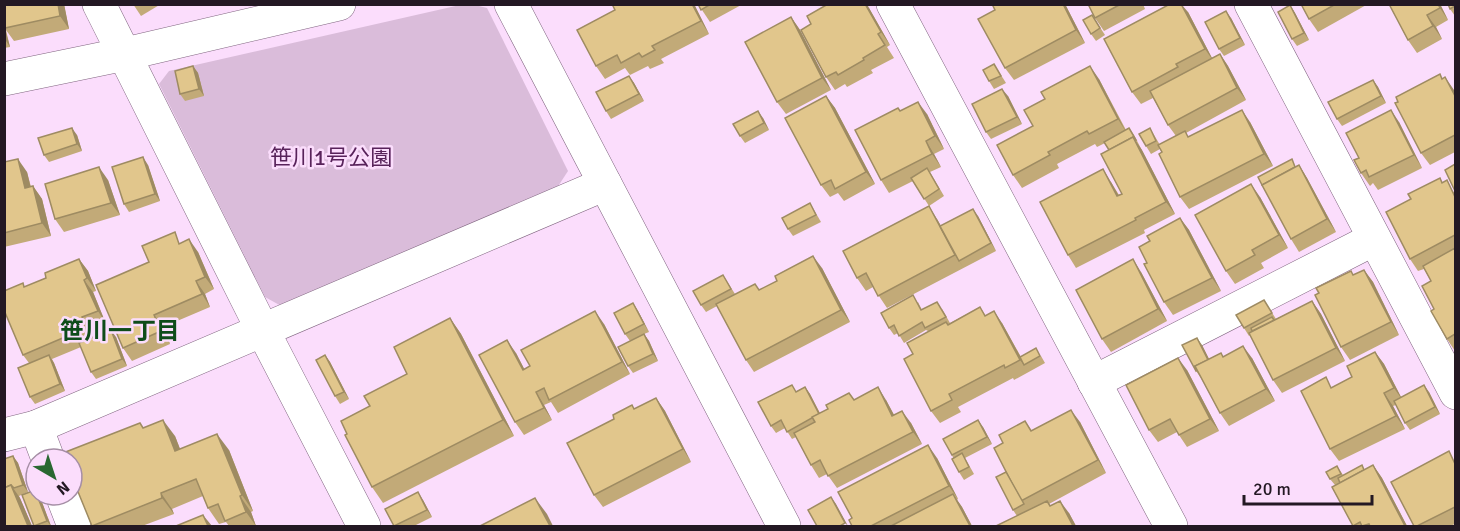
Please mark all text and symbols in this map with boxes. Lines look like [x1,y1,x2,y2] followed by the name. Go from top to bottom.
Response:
[270,144,392,171] park label: 笹川1号公園
[60,316,180,346] district label: 笹川一丁目
[24,447,84,507] north arrow
[1244,468,1372,506] scale bar
[52,477,73,499] text: N
[1253,478,1291,500] text: 20 m

